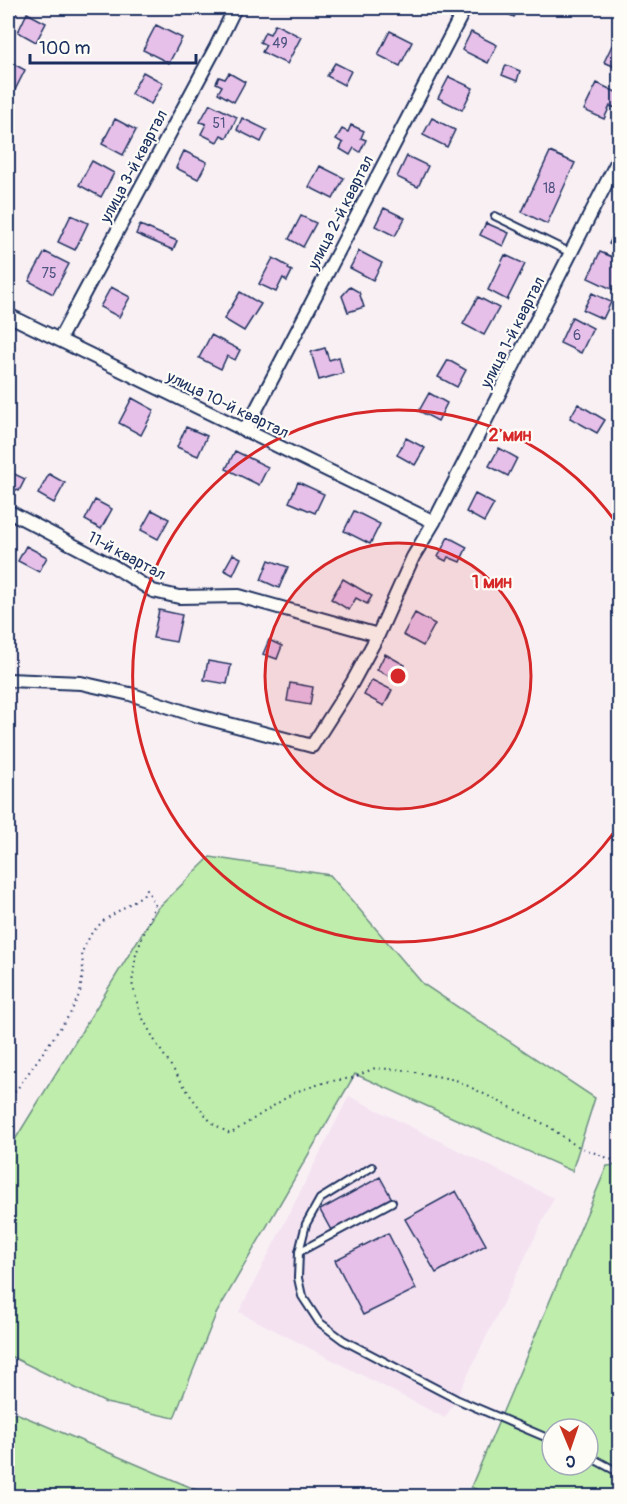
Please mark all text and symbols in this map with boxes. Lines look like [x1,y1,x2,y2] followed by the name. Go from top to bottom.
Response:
[30,27,196,65] scale bar
[272,35,288,52] house number: 49
[39,37,91,60] text: 100 m
[95,107,172,227] street label: улица 3-й квартал
[212,115,226,132] house number: 51
[303,152,378,274] street label: улица 2-й квартал
[543,180,555,197] house number: 18
[42,265,57,282] house number: 75
[476,273,550,392] street label: улица 1-й квартал
[573,327,581,344] house number: 6
[162,366,292,443] street label: улица 10-й квартал
[489,424,531,447] text: 2 мин
[84,527,169,585] street label: 11-й квартал
[472,571,512,594] text: 1 мин
[388,666,408,686] centre of rings
[540,1417,600,1477] north arrow
[565,1451,576,1471] text: С

